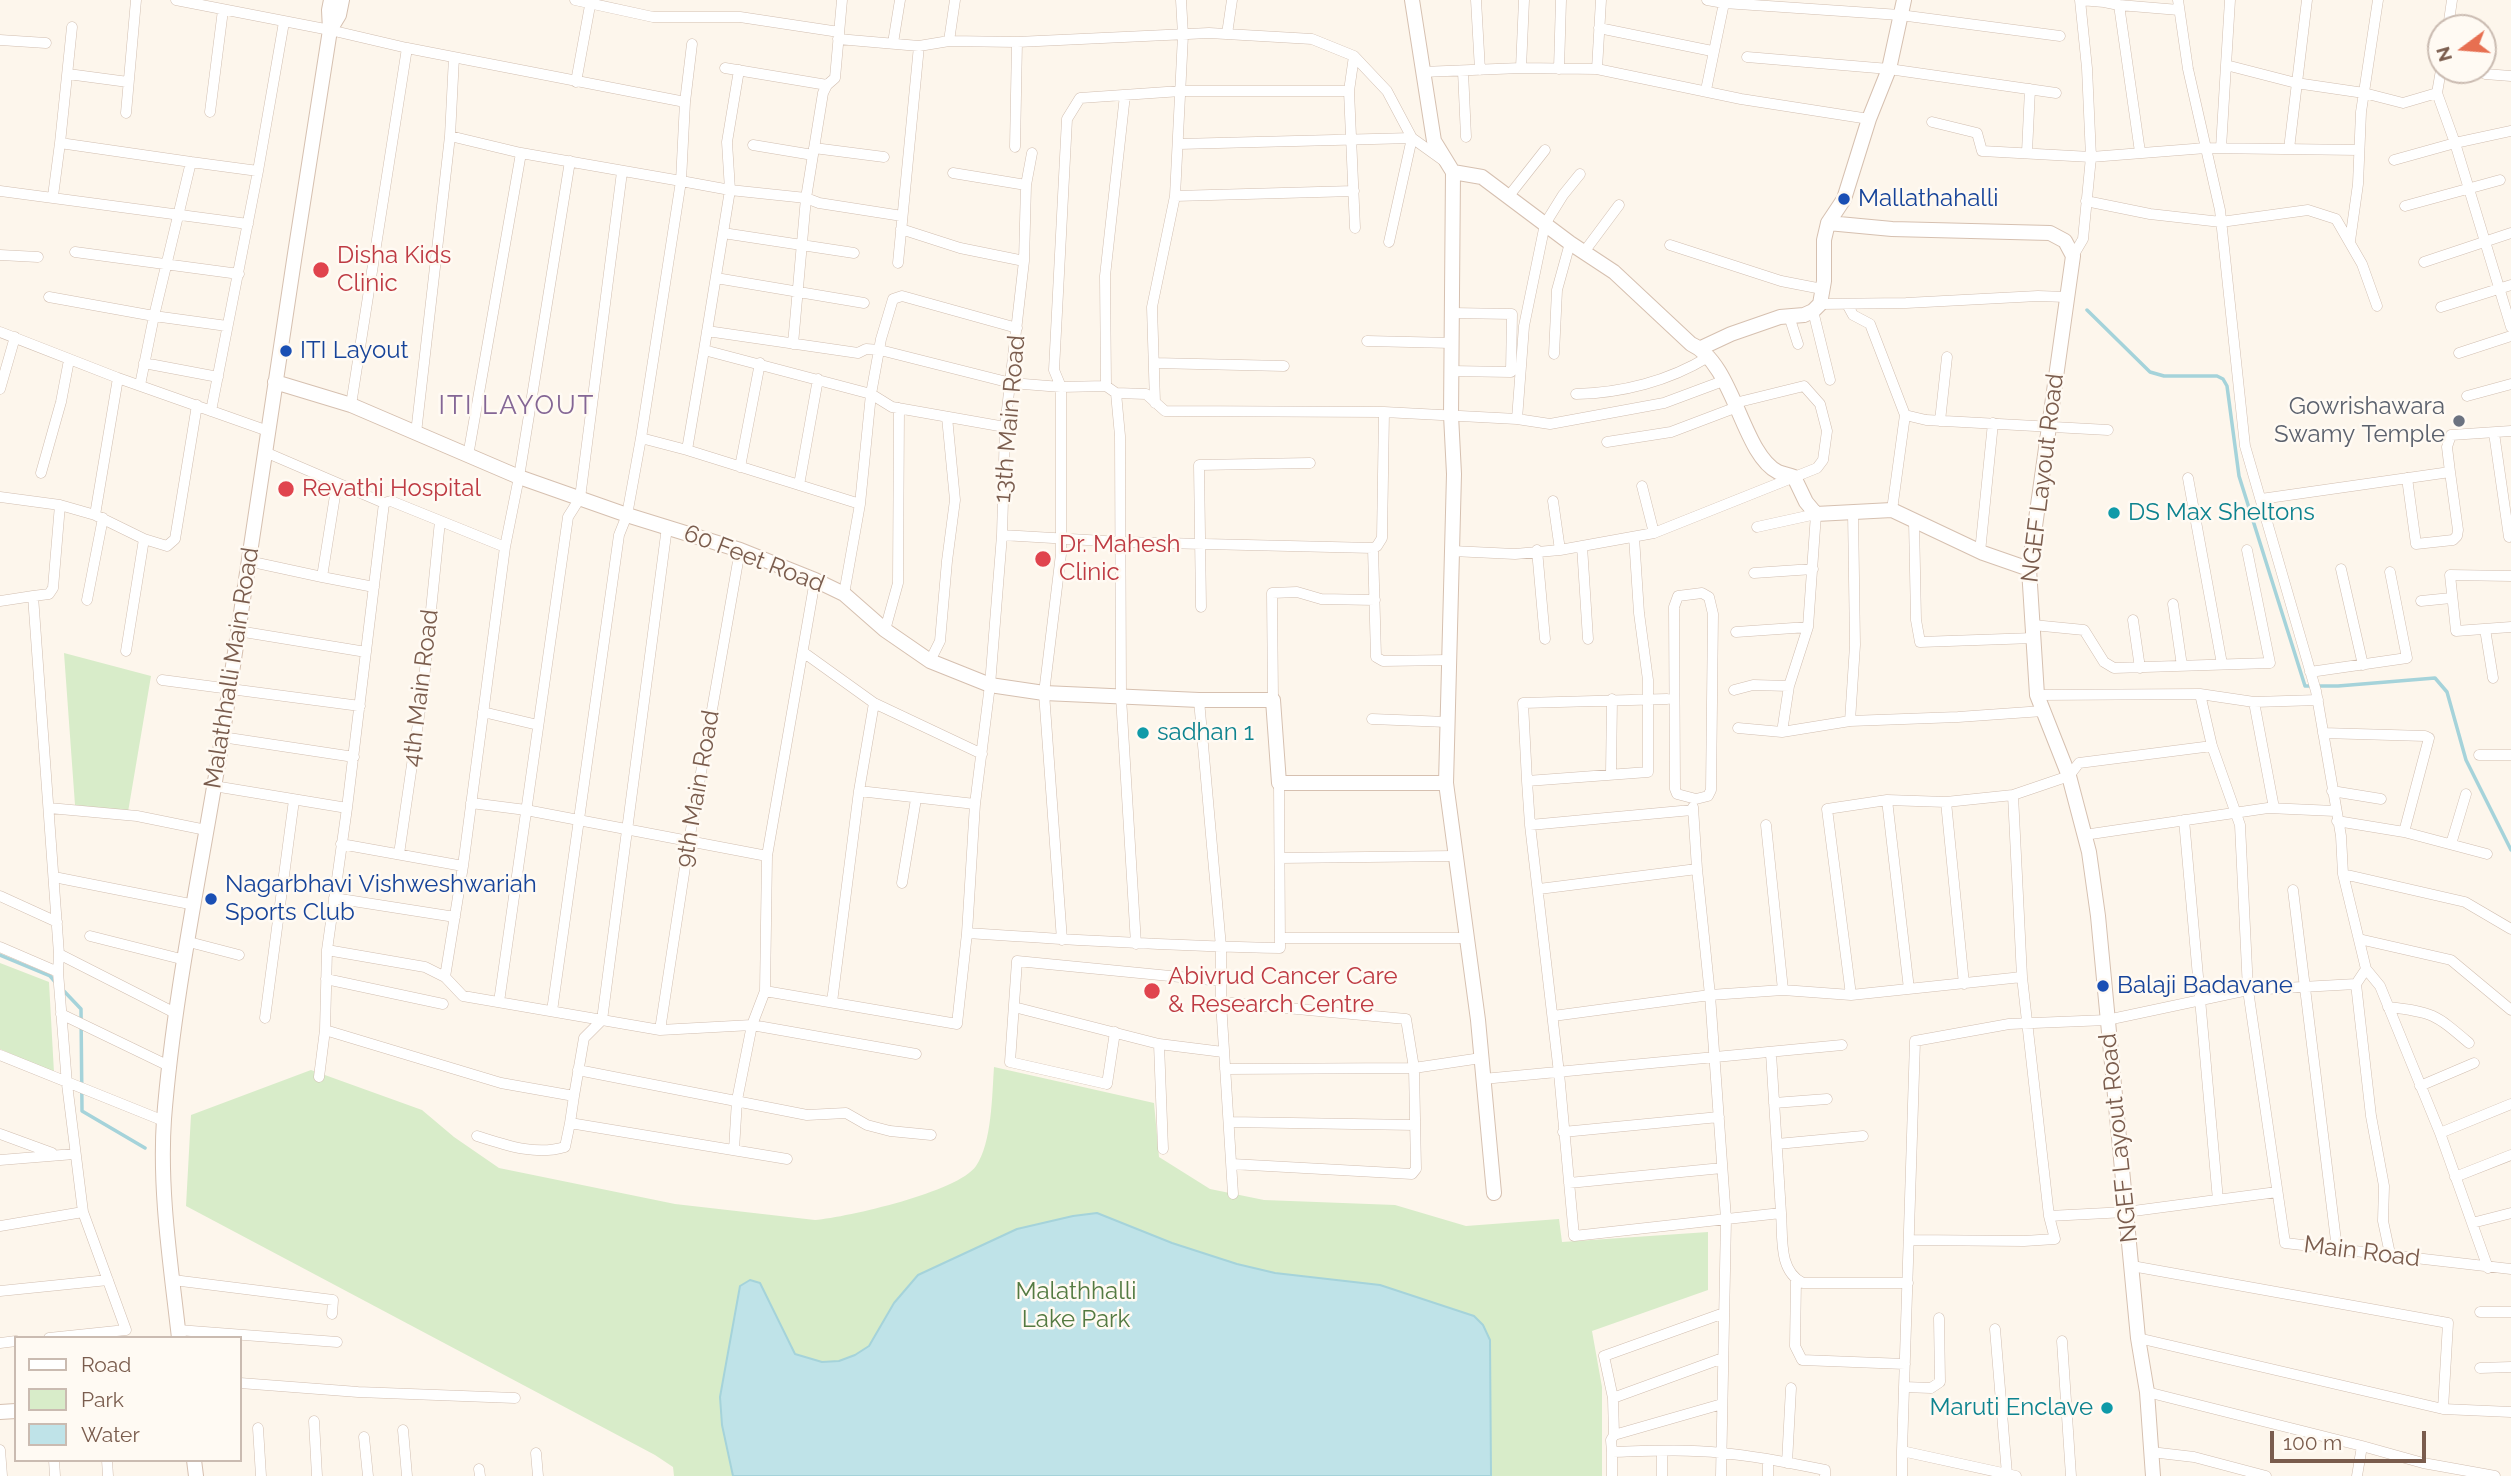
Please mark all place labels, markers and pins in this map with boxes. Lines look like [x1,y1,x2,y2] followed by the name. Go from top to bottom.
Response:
[1858,185,1999,213] place label: Mallathahalli
[1836,191,1852,207] marker: Mallathahalli
[337,242,451,298] place label: Disha Kids Clinic
[311,260,331,280] marker: Disha Kids Clinic
[300,337,408,365] place label: ITI Layout
[278,343,294,359] marker: ITI Layout
[2274,393,2445,449] place label: Gowrishawara Swamy Temple
[2451,413,2467,429] marker: Gowrishawara Swamy Temple
[302,475,481,503] place label: Revathi Hospital
[276,479,296,499] marker: Revathi Hospital
[2128,499,2315,527] place label: DS Max Sheltons
[2106,505,2122,521] marker: DS Max Sheltons
[1059,531,1181,587] place label: Dr. Mahesh Clinic
[1033,549,1053,569] marker: Dr. Mahesh Clinic
[1157,719,1254,747] place label: sadhan 1
[1135,725,1151,741] marker: sadhan 1
[225,871,537,927] place label: Nagarbhavi Vishweshwariah Sports Club
[203,891,219,907] marker: Nagarbhavi Vishweshwariah Sports Club
[1168,963,1398,1019] place label: Abivrud Cancer Care & Research Centre
[2117,972,2293,1000] place label: Balaji Badavane
[2095,978,2111,994] marker: Balaji Badavane
[1142,981,1162,1001] marker: Abivrud Cancer Care & Research Centre
[1930,1394,2093,1422] place label: Maruti Enclave
[2099,1400,2115,1416] marker: Maruti Enclave

